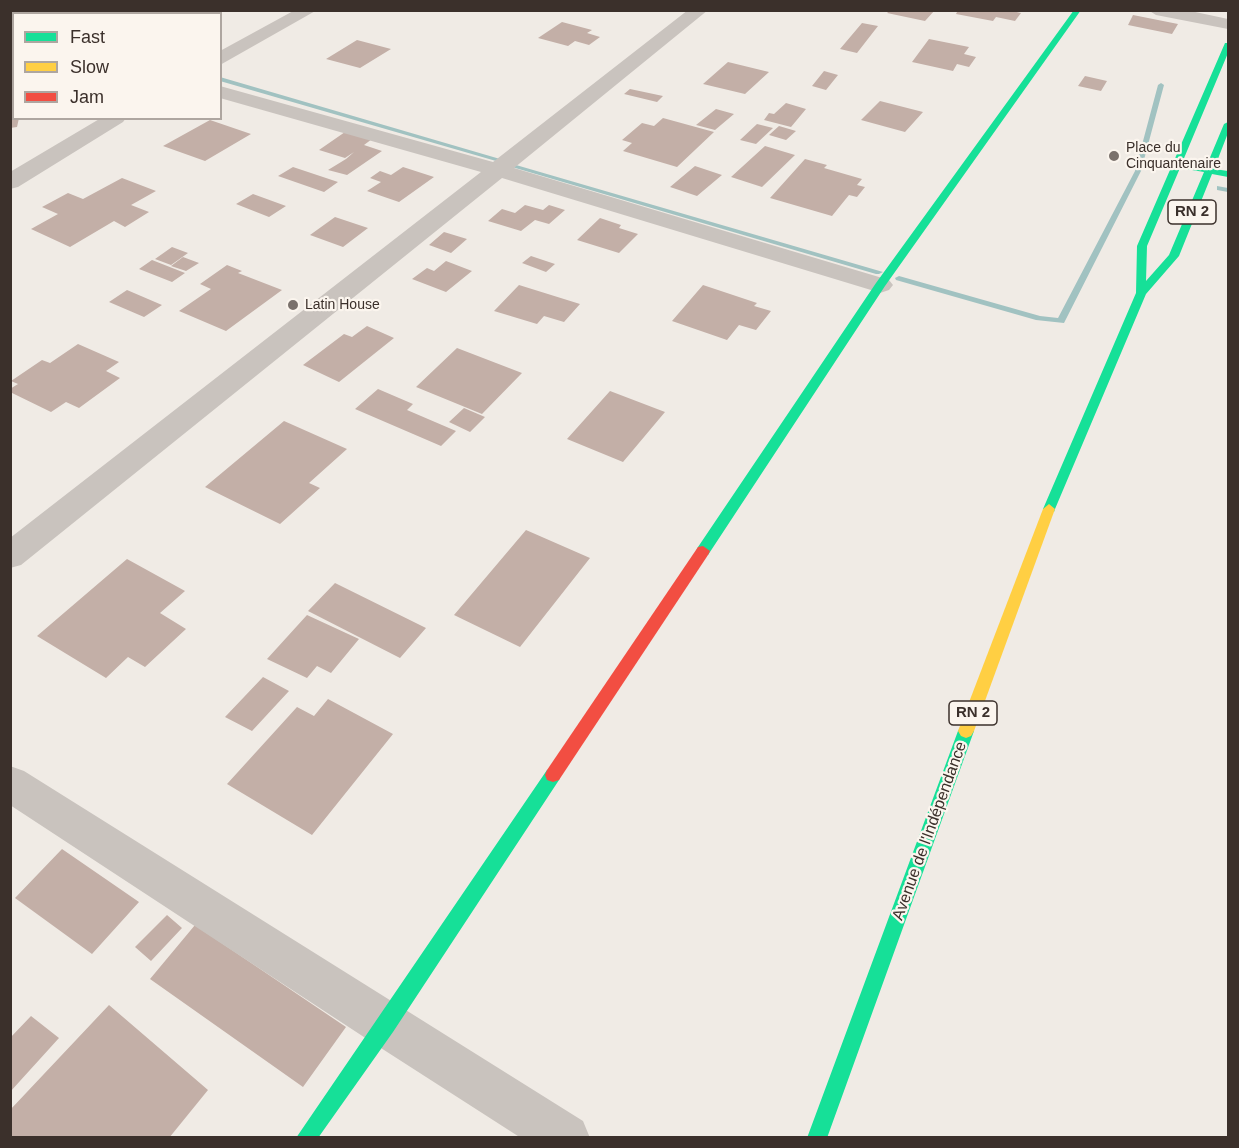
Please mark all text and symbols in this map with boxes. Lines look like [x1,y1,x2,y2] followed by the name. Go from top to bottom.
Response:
[12,12,222,120] legend
[70,27,105,47] text: Fast
[70,57,109,77] text: Slow
[70,87,104,107] text: Jam
[1126,140,1221,172] place label: Place du Cinquantenaire
[1107,149,1121,163] marker: Place du Cinquantenaire
[1168,200,1216,224] road number: RN 2
[305,297,380,313] place label: Latin House
[286,298,300,312] marker: Latin House
[949,701,997,725] road number: RN 2
[889,739,971,923] street label: Avenue de l'Indépendance

